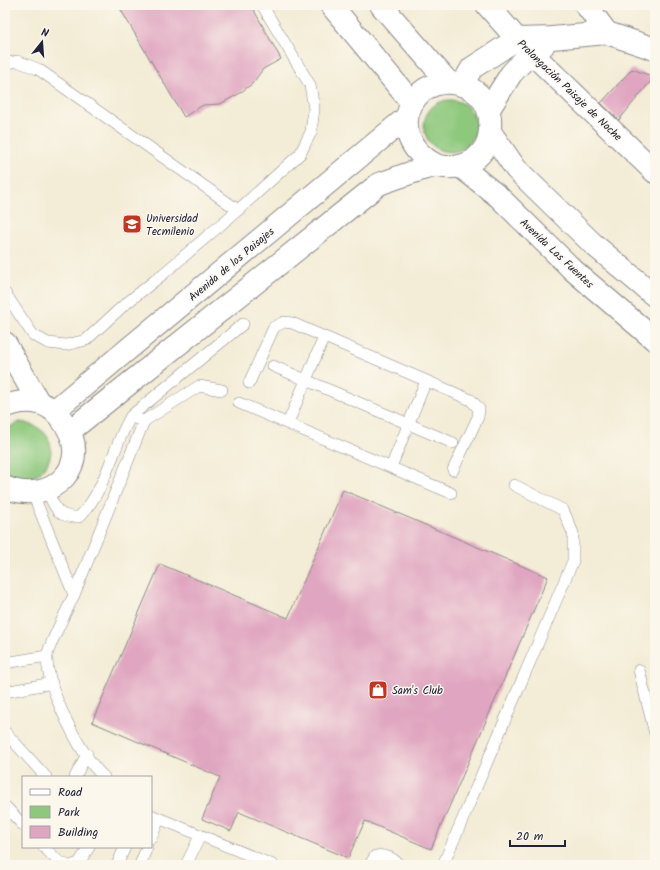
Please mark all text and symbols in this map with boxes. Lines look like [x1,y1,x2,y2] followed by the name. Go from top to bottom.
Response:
[22,22,62,62] north arrow
[39,24,51,43] text: N
[513,36,626,146] street label: Prolongación Paisaje de Noche
[146,210,198,241] place label: Universidad Tecmilenio
[121,213,143,235] school or university icon: Universidad Tecmilenio
[515,214,598,293] street label: Avenida Las Fuentes
[185,223,279,306] street label: Avenida de los Paisajes
[367,679,389,701] shop icon: Sam's Club
[392,682,443,700] place label: Sam's Club
[22,776,152,848] legend
[58,783,83,802] text: Road
[58,803,80,822] text: Park
[510,822,565,848] scale bar
[58,823,98,842] text: Building
[516,827,544,846] text: 20 m

